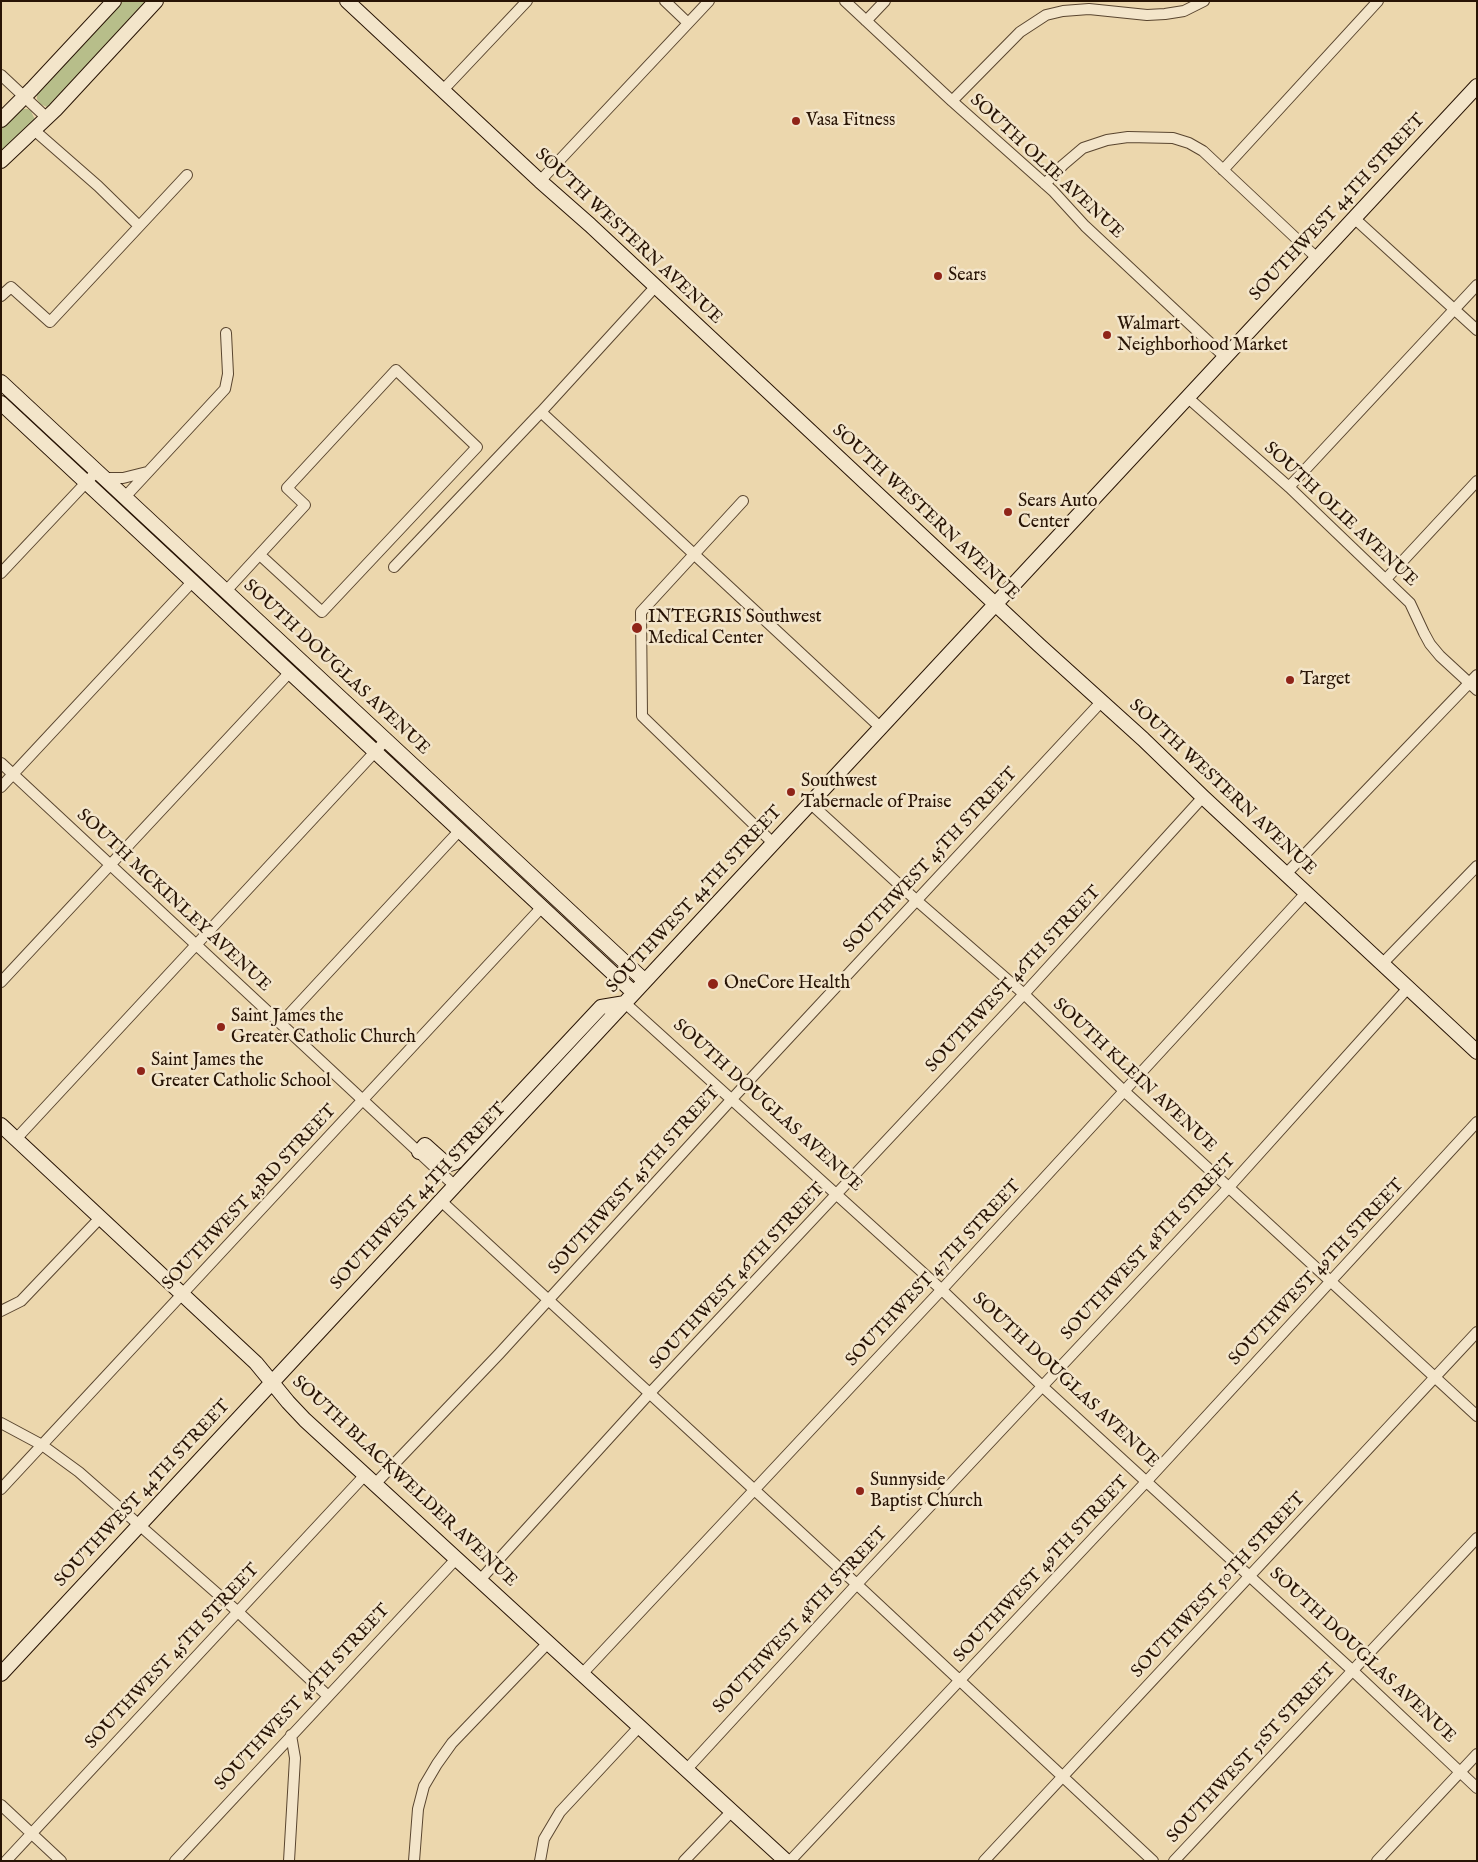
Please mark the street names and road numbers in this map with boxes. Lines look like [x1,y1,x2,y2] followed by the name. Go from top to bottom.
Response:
[965,90,1127,244] street label: SOUTH OLIE AVENUE
[1246,110,1430,306] street label: SOUTHWEST 44TH STREET
[530,144,726,330] street label: SOUTH WESTERN AVENUE
[827,420,1023,606] street label: SOUTH WESTERN AVENUE
[1259,438,1421,592] street label: SOUTH OLIE AVENUE
[238,576,434,760] street label: SOUTH DOUGLAS AVENUE
[1124,695,1320,881] street label: SOUTH WESTERN AVENUE
[839,764,1023,958] street label: SOUTHWEST 45TH STREET
[603,802,787,998] street label: SOUTHWEST 44TH STREET
[71,805,275,997] street label: SOUTH MCKINLEY AVENUE
[922,882,1106,1078] street label: SOUTHWEST 46TH STREET
[1048,994,1220,1158] street label: SOUTH KLEIN AVENUE
[668,1015,866,1197] street label: SOUTH DOUGLAS AVENUE
[545,1083,725,1279] street label: SOUTHWEST 45TH STREET
[327,1099,511,1295] street label: SOUTHWEST 44TH STREET
[158,1101,342,1295] street label: SOUTHWEST 43RD STREET
[1057,1151,1241,1345] street label: SOUTHWEST 48TH STREET
[1225,1175,1409,1371] street label: SOUTHWEST 49TH STREET
[842,1176,1026,1372] street label: SOUTHWEST 47TH STREET
[646,1179,830,1375] street label: SOUTHWEST 46TH STREET
[967,1289,1163,1473] street label: SOUTH DOUGLAS AVENUE
[287,1372,521,1592] street label: SOUTH BLACKWELDER AVENUE
[51,1396,235,1592] street label: SOUTHWEST 44TH STREET
[950,1472,1134,1668] street label: SOUTHWEST 49TH STREET
[1127,1489,1311,1683] street label: SOUTHWEST 50TH STREET
[709,1524,893,1718] street label: SOUTHWEST 48TH STREET
[81,1560,265,1754] street label: SOUTHWEST 45TH STREET
[1264,1564,1460,1748] street label: SOUTH DOUGLAS AVENUE
[211,1600,395,1796] street label: SOUTHWEST 46TH STREET
[1163,1660,1341,1848] street label: SOUTHWEST 51ST STREET

